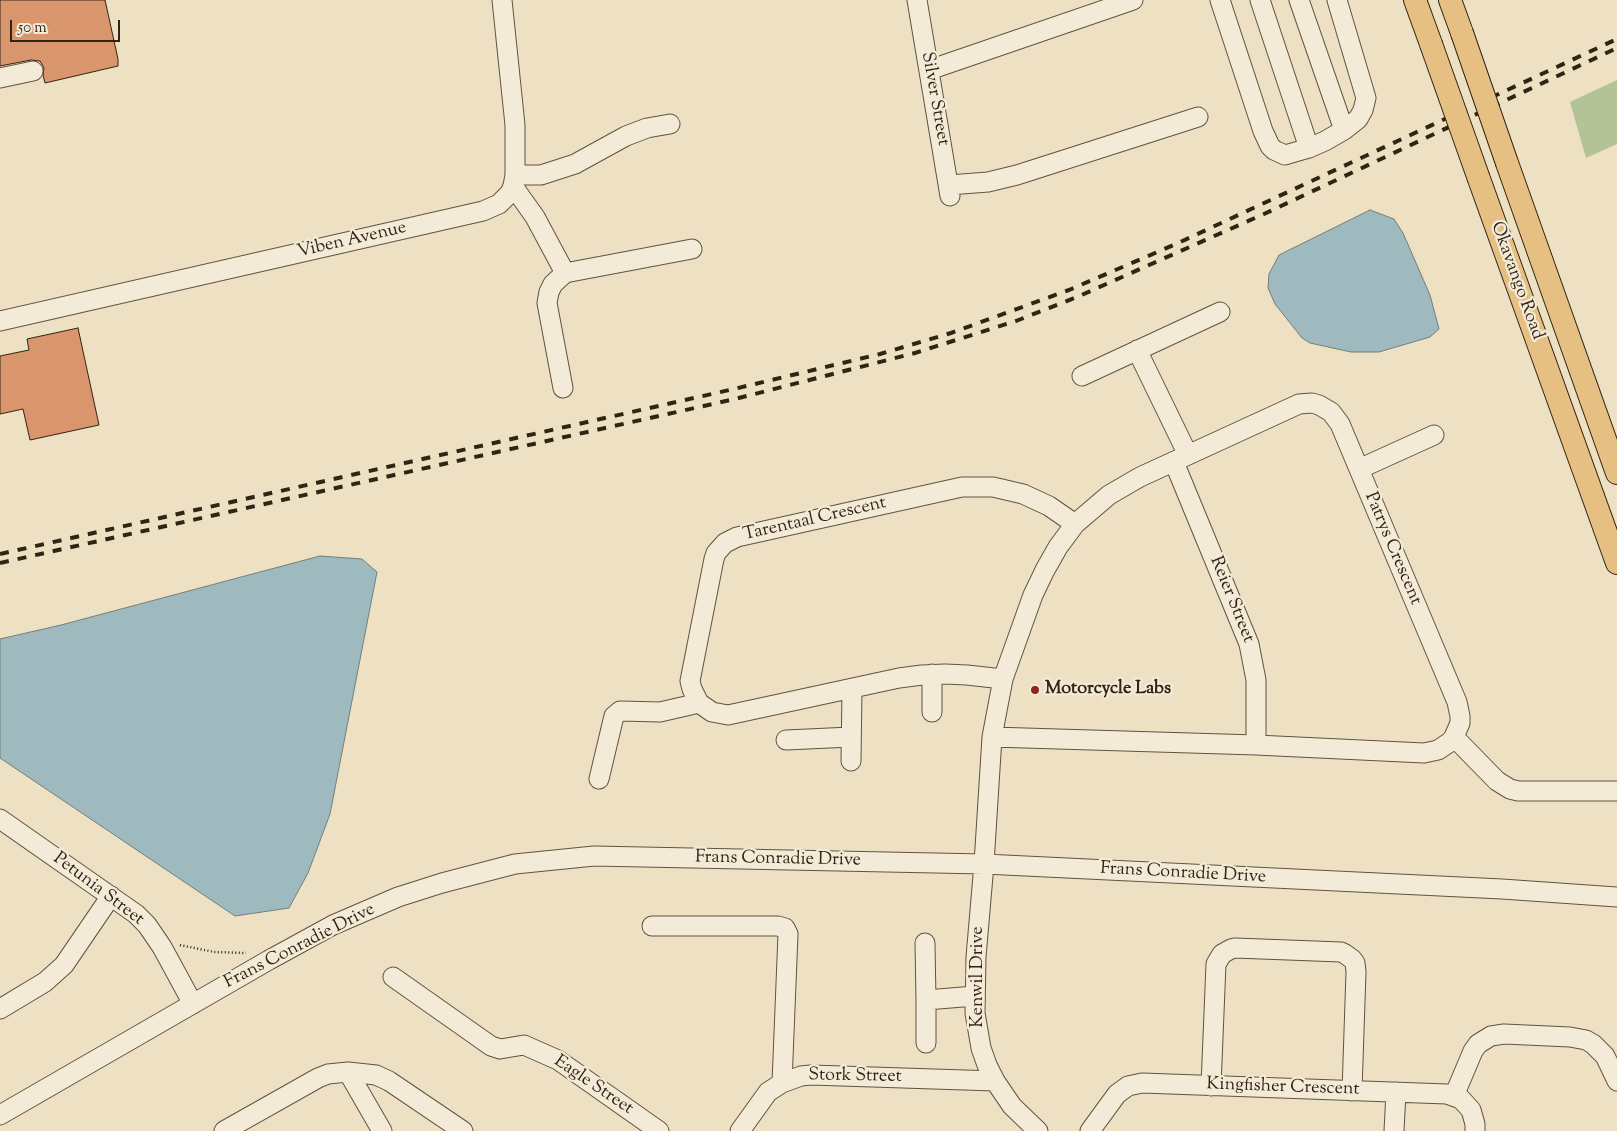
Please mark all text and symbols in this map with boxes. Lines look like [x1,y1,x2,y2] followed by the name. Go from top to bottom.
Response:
[12,10,122,42] scale bar
[18,18,47,39] text: 50 m
[915,50,953,148] street label: Silver Street
[295,218,409,264] street label: Viben Avenue
[1485,219,1547,343] street label: Okavango Road
[1359,489,1425,609] street label: Patrys Crescent
[741,493,889,547] street label: Tarentaal Crescent
[1204,554,1258,646] street label: Reier Street
[1045,679,1171,701] place label: Motorcycle Labs
[1029,684,1041,696] marker: Motorcycle Labs
[695,848,861,872] street label: Frans Conradie Drive
[48,849,148,931] street label: Petunia Street
[1099,859,1267,889] street label: Frans Conradie Drive
[221,900,379,994] street label: Frans Conradie Drive
[968,926,990,1028] street label: Kenwil Drive
[549,1052,637,1120] street label: Eagle Street
[808,1065,902,1089] street label: Stork Street
[1206,1075,1360,1101] street label: Kingfisher Crescent

